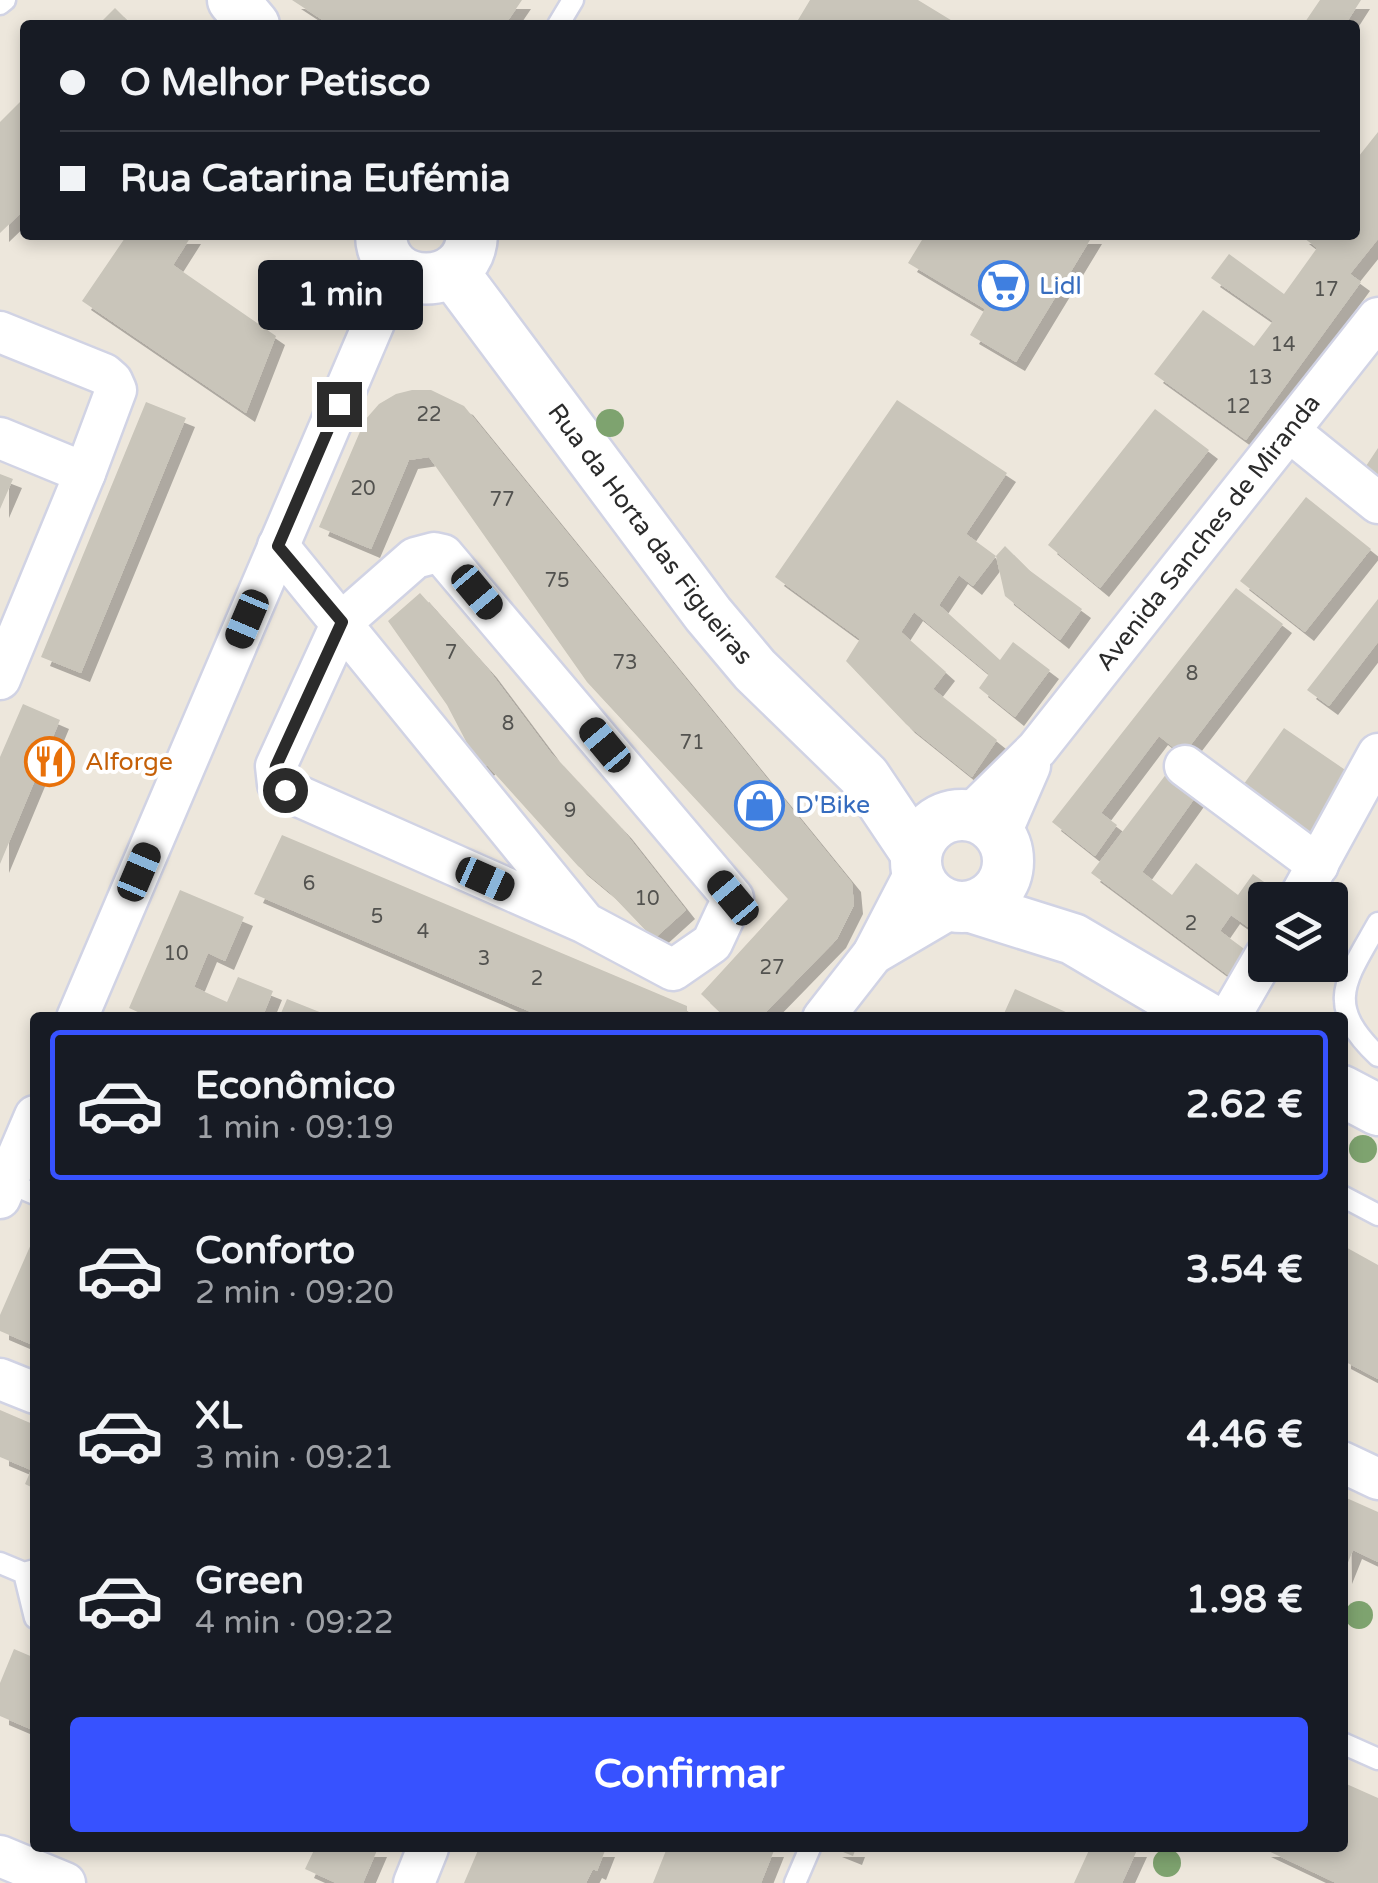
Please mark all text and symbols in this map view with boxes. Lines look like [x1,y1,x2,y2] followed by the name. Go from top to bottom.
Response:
[120,60,431,106] text: O Melhor Petisco
[120,156,511,202] text: Rua Catarina Eufémia
[256,259,422,329] callout: 1 min
[978,260,1030,312] supermarket icon: Lidl
[1039,271,1082,301] place label: Lidl
[298,276,383,314] text: 1 min
[1313,278,1339,302] house number: 17
[1270,333,1296,357] house number: 14
[1247,366,1273,390] house number: 13
[317,382,362,427] route end
[1090,388,1327,677] street label: Avenida Sanches de Miranda
[1225,395,1251,419] house number: 12
[541,398,759,671] street label: Rua da Horta das Figueiras
[416,403,442,427] house number: 22
[350,477,376,501] house number: 20
[489,488,515,512] house number: 77
[446,559,508,625] car
[544,569,570,593] house number: 75
[221,586,273,652] car
[445,641,457,665] house number: 7
[612,651,638,675] house number: 73
[1186,662,1198,686] house number: 8
[502,712,514,736] house number: 8
[574,712,636,778] car
[679,731,705,755] house number: 71
[24,736,76,788] restaurant icon: Alforge
[85,747,173,777] place label: Alforge
[263,768,308,813] route start
[734,779,786,831] shop icon: D'Bike
[795,790,870,820] place label: D'Bike
[564,799,576,823] house number: 9
[113,839,165,905] car
[451,853,519,905] car
[702,865,764,931] car
[303,872,315,896] house number: 6
[1248,882,1348,982] map controls
[1248,882,1348,982] button: layers
[634,887,660,911] house number: 10
[371,905,383,929] house number: 5
[1185,912,1197,936] house number: 2
[417,920,429,944] house number: 4
[163,942,189,966] house number: 10
[478,947,490,971] house number: 3
[759,956,785,980] house number: 27
[531,967,543,991] house number: 2
[75,1060,165,1150] icon: car
[195,1063,396,1109] text: Econômico
[1186,1082,1303,1128] text: 2.62 €
[195,1109,394,1147] text: 1 min · 09:19
[75,1225,165,1315] icon: car
[195,1228,355,1274] text: Conforto
[1186,1247,1303,1293] text: 3.54 €
[195,1274,394,1312] text: 2 min · 09:20
[75,1390,165,1480] icon: car
[195,1393,242,1439] text: XL
[1186,1412,1303,1458] text: 4.46 €
[195,1439,394,1477] text: 3 min · 09:21
[75,1555,165,1645] icon: car
[195,1558,304,1604] text: Green
[1186,1577,1303,1623] text: 1.98 €
[195,1604,394,1642] text: 4 min · 09:22
[70,1717,1308,1832] button: Confirmar

